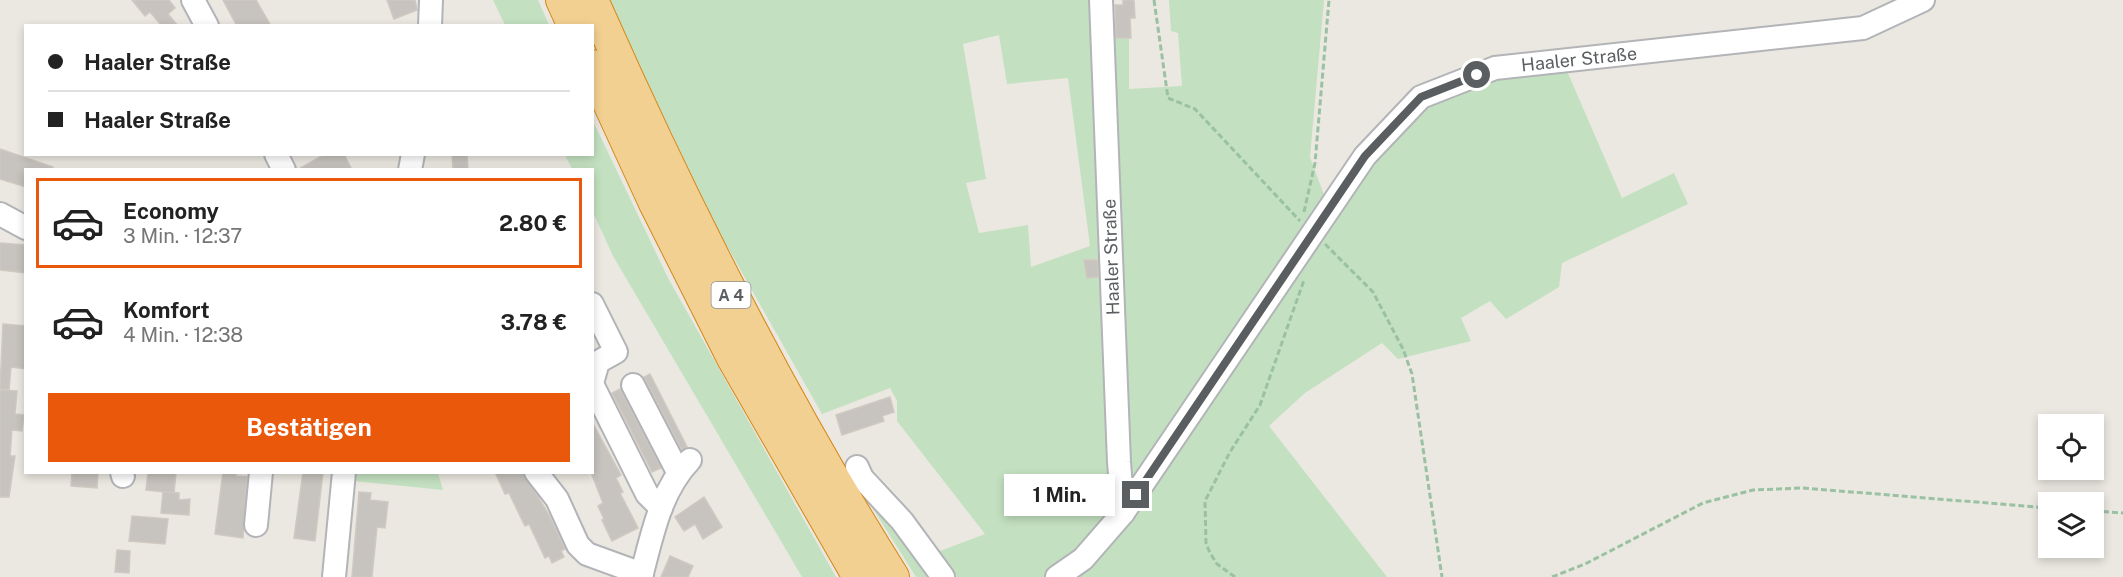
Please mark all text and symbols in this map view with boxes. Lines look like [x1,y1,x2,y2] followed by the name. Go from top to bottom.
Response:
[1520,42,1638,76] street label: Haaler Straße
[84,49,231,75] text: Haaler Straße
[1463,61,1490,88] route start
[84,107,231,133] text: Haaler Straße
[51,196,105,250] icon: car
[123,198,219,224] text: Economy
[1098,198,1124,316] street label: Haaler Straße
[499,210,567,236] text: 2.80 €
[123,224,242,248] text: 3 Min. · 12:37
[712,282,750,308] road number: A 4
[51,295,105,349] icon: car
[123,297,210,323] text: Komfort
[501,309,567,335] text: 3.78 €
[123,323,243,347] text: 4 Min. · 12:38
[48,393,570,462] button: Bestätigen
[2038,414,2104,558] map controls
[2038,414,2104,480] button: locate
[1004,474,1115,516] callout: 1 Min.
[1122,481,1149,508] route end
[1032,483,1087,507] text: 1 Min.
[2038,492,2104,558] button: layers

